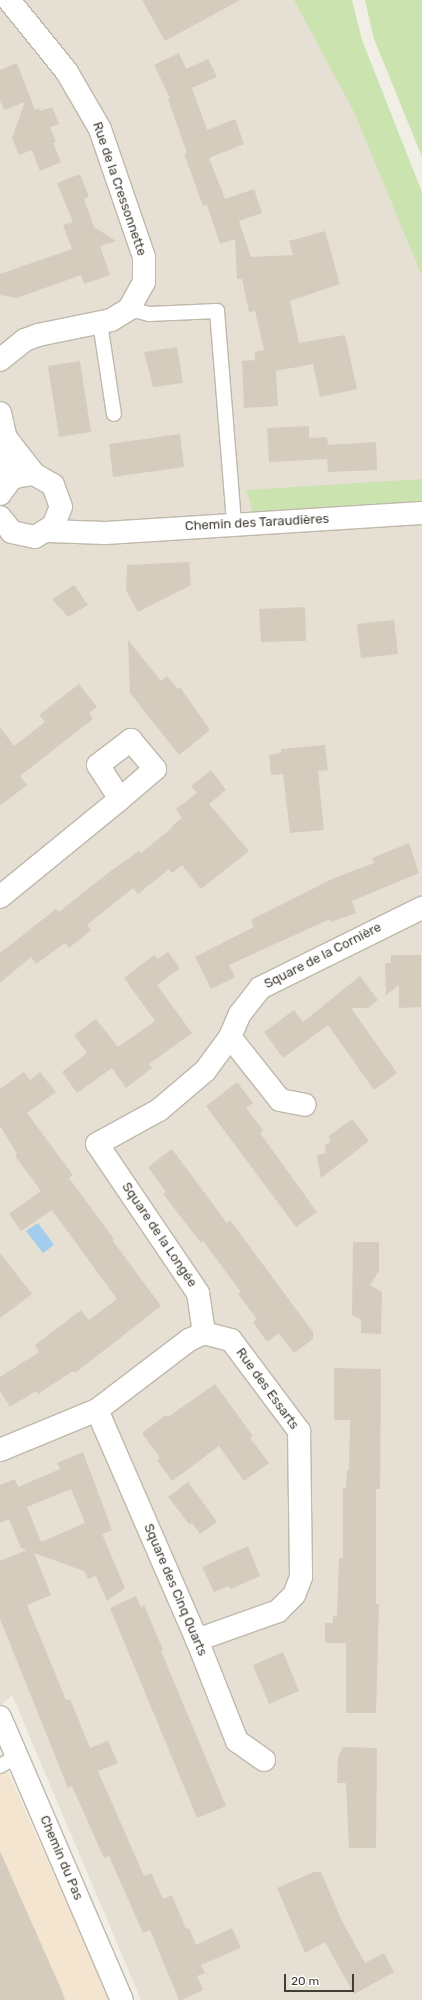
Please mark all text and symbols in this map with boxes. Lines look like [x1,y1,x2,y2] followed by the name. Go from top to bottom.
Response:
[89,120,149,258] street label: Rue de la Cressonnette
[184,511,330,535] street label: Chemin des Taraudières
[262,920,384,992] street label: Square de la Cornière
[118,1180,200,1290] street label: Square de la Longée
[232,1345,302,1433] street label: Rue des Essarts
[140,1522,210,1658] street label: Square des Cinq Quarts
[36,1813,86,1903] street label: Chemin du Pas
[286,1966,356,1992] scale bar
[291,1974,319,1988] text: 20 m

